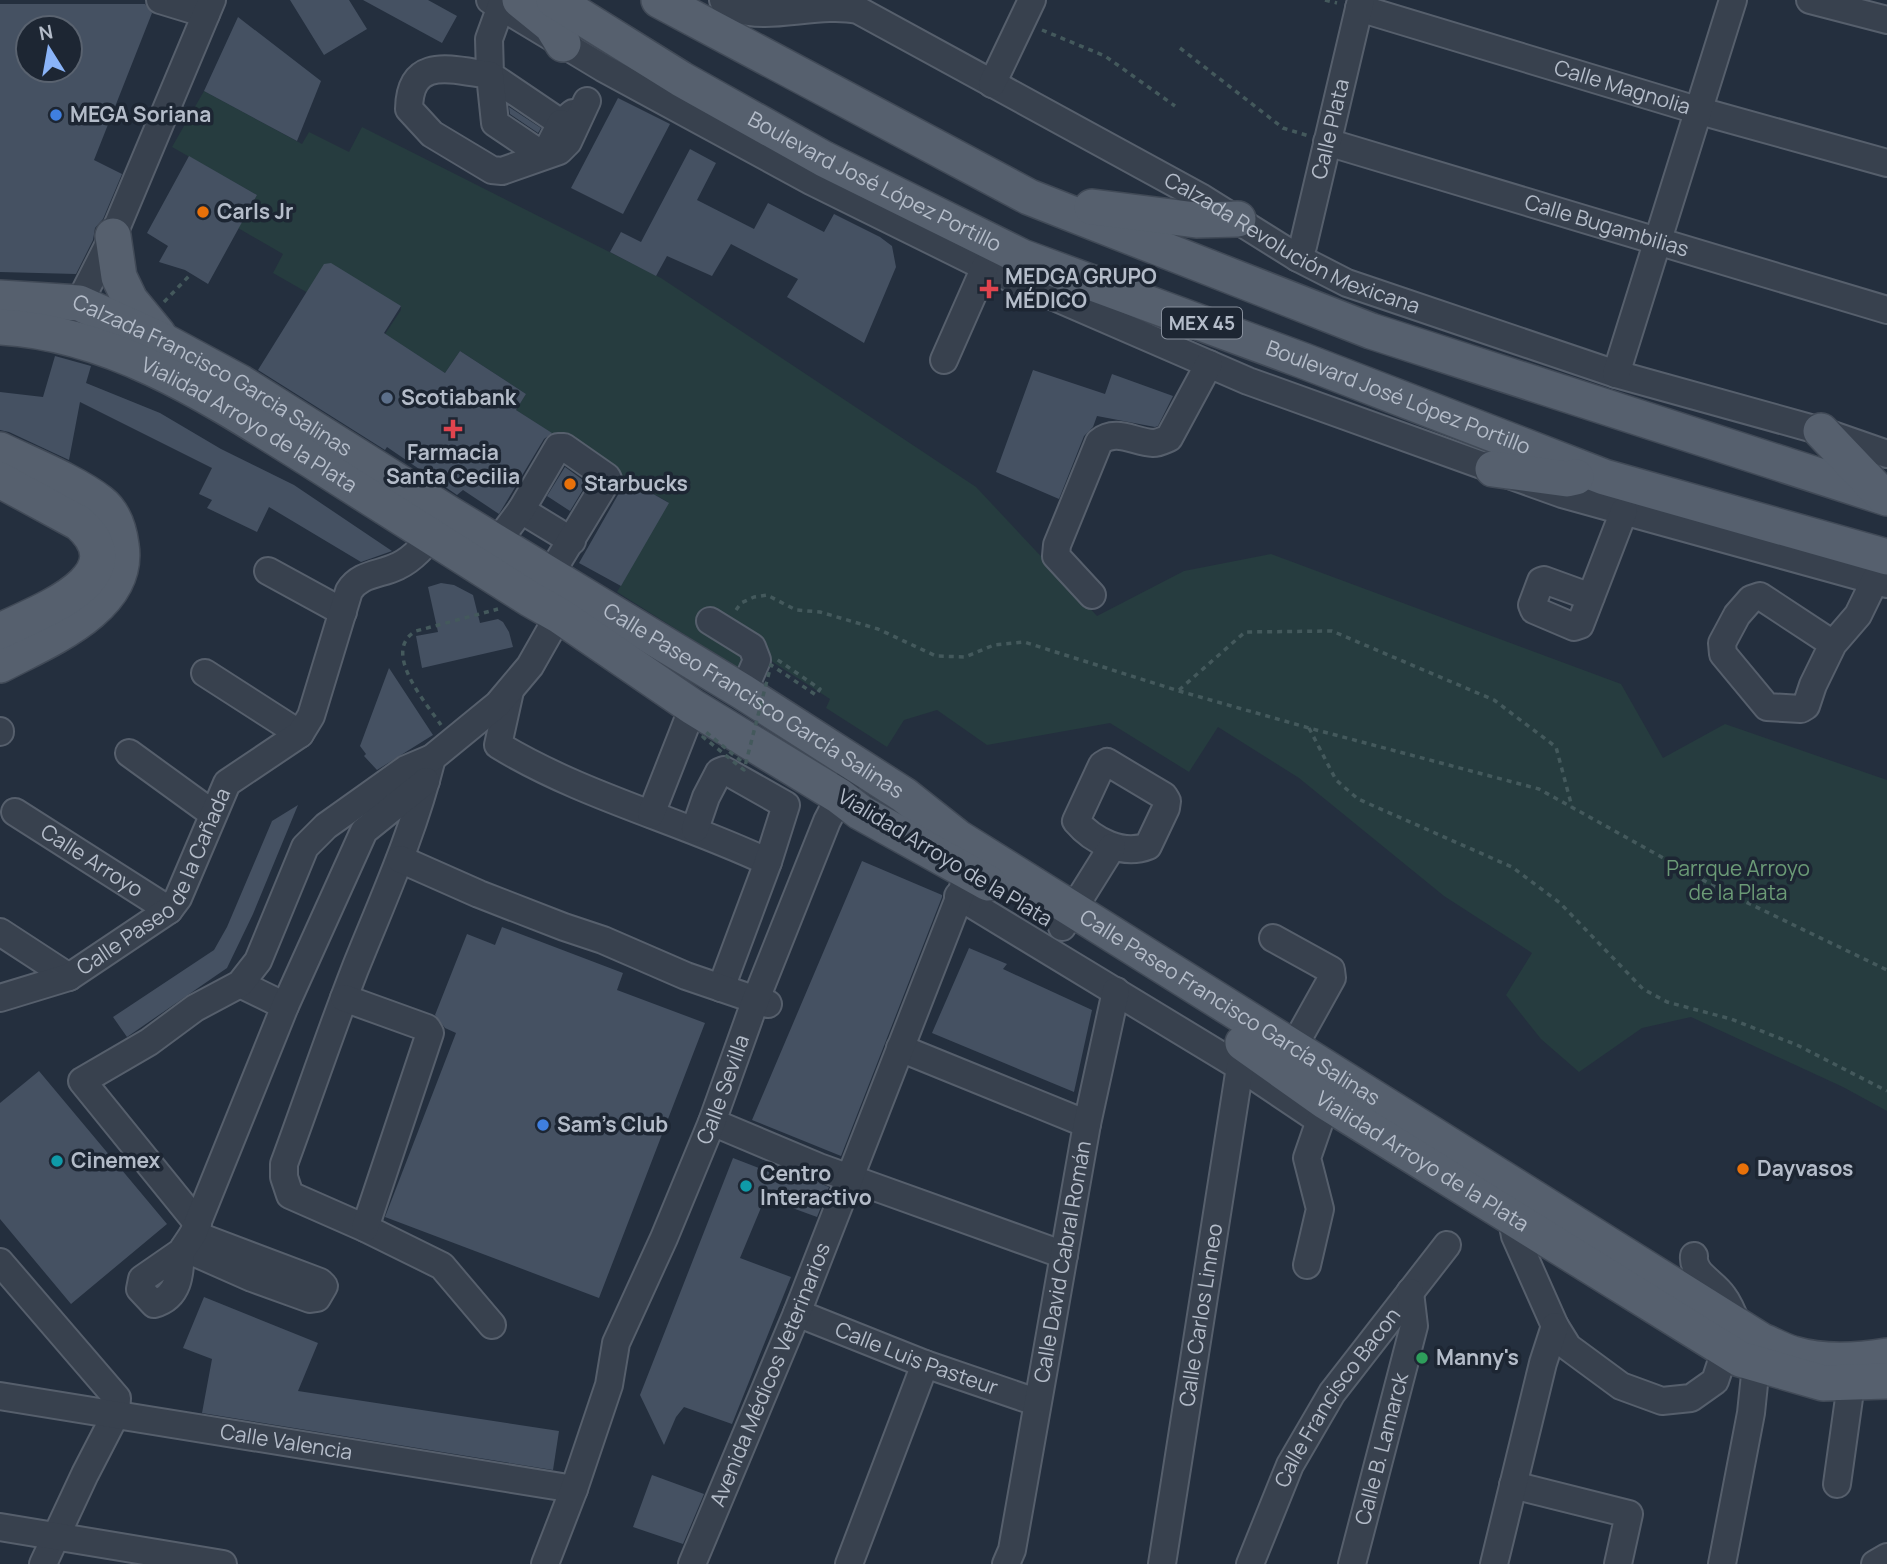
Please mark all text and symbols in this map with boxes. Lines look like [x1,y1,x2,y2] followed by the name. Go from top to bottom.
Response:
[14,14,84,84] north arrow
[37,18,55,46] text: N
[1551,53,1694,120] street label: Calle Magnolia
[1304,76,1355,182] street label: Calle Plata
[70,100,211,128] place label: MEGA Soriana
[743,104,1007,258] street label: Boulevard José López Portillo
[48,107,64,123] marker: MEGA Soriana
[1160,165,1424,320] street label: Calzada Revolución Mexicana
[1521,187,1692,263] street label: Calle Bugambilias
[217,197,293,225] place label: Carls Jr
[195,204,211,220] marker: Carls Jr
[1005,262,1157,314] place label: MEDGA GRUPO MÉDICO
[979,279,999,299] marker: MEDGA GRUPO MÉDICO
[69,287,358,462] street label: Calzada Francisco Garcia Salinas
[1162,308,1242,338] road number: MEX 45
[1262,333,1535,460] street label: Boulevard José López Portillo
[137,350,363,499] street label: Vialidad Arroyo de la Plata
[401,383,517,411] place label: Scotiabank
[379,390,395,406] marker: Scotiabank
[445,421,461,437] marker: Farmacia Santa Cecilia
[386,438,520,490] place label: Farmacia Santa Cecilia
[584,469,688,497] place label: Starbucks
[562,476,578,492] marker: Starbucks
[598,596,910,804] street label: Calle Paseo Francisco García Salinas
[833,782,1058,932] street label: Vialidad Arroyo de la Plata
[71,783,236,981] street label: Calle Paseo de la Cañada
[36,817,149,903] street label: Calle Arroyo
[1666,854,1810,906] park label: Parrque Arroyo de la Plata
[1075,902,1386,1111] street label: Calle Paseo Francisco García Salinas
[689,1031,755,1148] street label: Calle Sevilla
[1310,1084,1535,1238] street label: Vialidad Arroyo de la Plata
[557,1110,668,1138] place label: Sam's Club
[535,1117,551,1133] marker: Sam's Club
[1027,1138,1097,1385] street label: Calle David Cabral Román
[71,1146,161,1174] place label: Cinemex
[49,1153,65,1169] marker: Cinemex
[1757,1154,1853,1182] place label: Dayvasos
[760,1159,872,1211] place label: Centro Interactivo
[1735,1161,1751,1177] marker: Dayvasos
[738,1178,754,1194] marker: Centro Interactivo
[1172,1221,1228,1408] street label: Calle Carlos Linneo
[703,1238,836,1510] street label: Avenida Médicos Veterinarios
[1267,1301,1406,1491] street label: Calle Francisco Bacon
[831,1315,1002,1401] street label: Calle Luis Pasteur
[1436,1343,1519,1371] place label: Manny's
[1414,1350,1430,1366] marker: Manny's
[1348,1369,1414,1528] street label: Calle B. Lamarck
[218,1417,355,1466] street label: Calle Valencia

